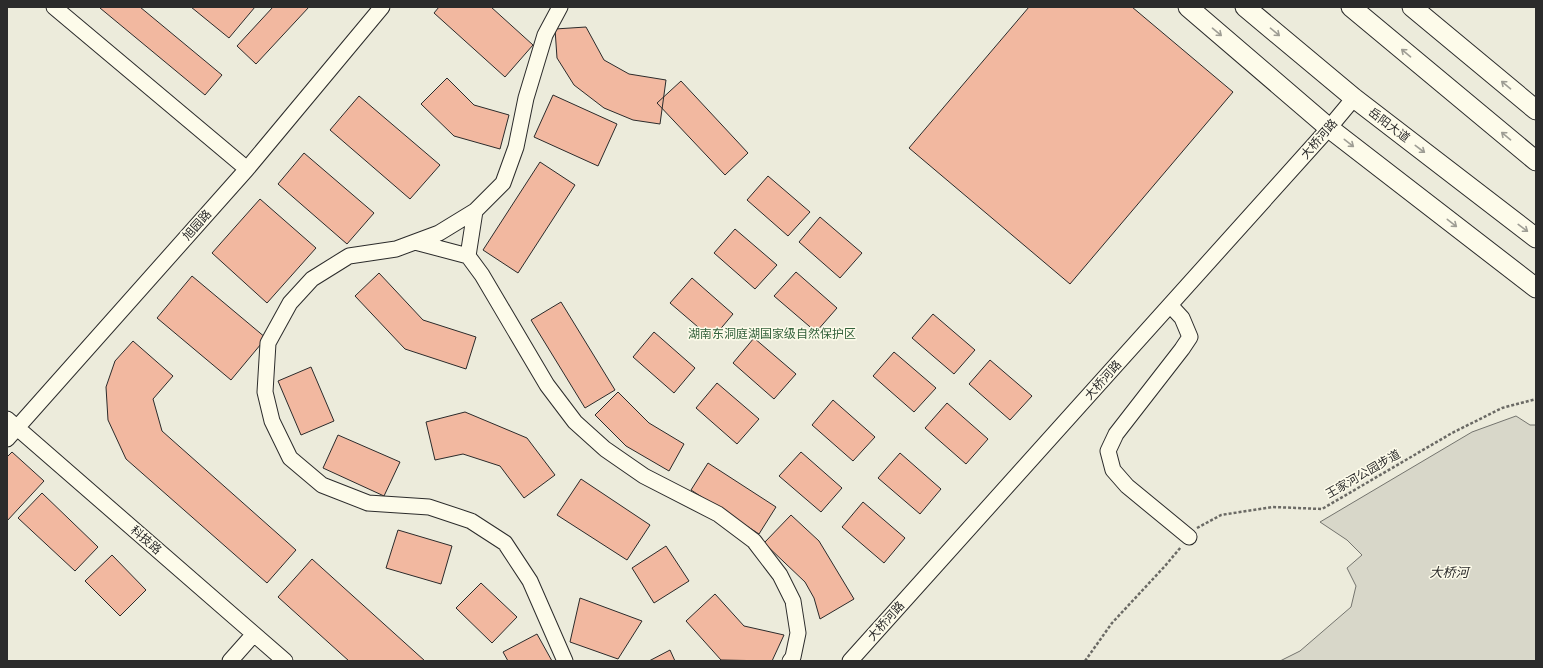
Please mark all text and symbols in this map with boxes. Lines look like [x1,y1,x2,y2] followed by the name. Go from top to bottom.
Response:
[1212,28,1223,37] one-way arrow
[1269,28,1280,37] one-way arrow
[1401,48,1412,57] one-way arrow
[1501,81,1511,90] one-way arrow
[1365,104,1413,146] street label: 岳阳大道
[1297,116,1341,162] street label: 大桥河路
[1501,132,1511,141] one-way arrow
[1343,139,1354,147] one-way arrow
[1414,144,1425,153] one-way arrow
[179,206,215,244] street label: 旭园路
[1446,218,1457,227] one-way arrow
[1517,223,1528,232] one-way arrow
[688,326,856,342] park label: 湖南东洞庭湖国家级自然保护区
[1081,357,1125,403] street label: 大桥河路
[1323,446,1403,502] street label: 王家河公园步道
[127,522,165,558] street label: 科技路
[1429,564,1471,582] water label: 大桥河
[864,598,908,644] street label: 大桥河路

